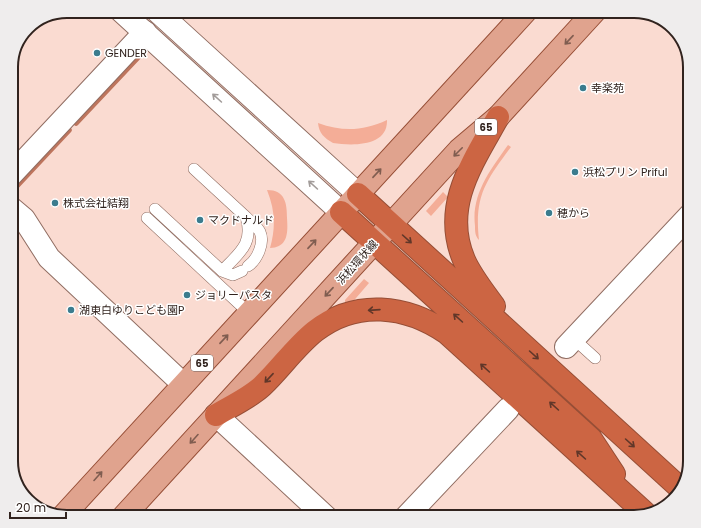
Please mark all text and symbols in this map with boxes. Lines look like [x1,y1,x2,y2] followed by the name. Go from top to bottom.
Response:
[564,35,574,45] one-way arrow
[105,45,147,61] place label: GENDER
[92,48,102,58] marker: GENDER
[591,80,624,96] place label: 幸楽苑
[578,83,588,93] marker: 幸楽苑
[212,93,222,103] one-way arrow
[475,119,497,135] road number: 65
[453,147,463,157] one-way arrow
[583,164,667,180] place label: 浜松プリン Priful
[570,167,580,177] marker: 浜松プリン Priful
[373,168,382,178] one-way arrow
[308,181,318,190] one-way arrow
[63,195,129,211] place label: 株式会社結翔
[50,198,60,208] marker: 株式会社結翔
[557,205,590,221] place label: 穂から
[544,208,554,218] marker: 穂から
[208,212,274,228] place label: マクドナルド
[195,215,205,225] marker: マクドナルド
[402,235,412,244] one-way arrow
[333,236,381,288] street label: 浜松環状線
[307,239,316,249] one-way arrow
[325,286,334,297] one-way arrow
[195,287,272,303] place label: ジョリーパスタ
[182,290,192,300] marker: ジョリーパスタ
[79,302,184,318] place label: 湖東白ゆりこども園P
[66,305,76,315] marker: 湖東白ゆりこども園P
[368,306,381,313] one-way arrow
[453,313,463,323] one-way arrow
[219,334,229,344] one-way arrow
[529,350,539,360] one-way arrow
[191,355,213,371] road number: 65
[480,363,490,372] one-way arrow
[264,373,274,383] one-way arrow
[549,401,559,410] one-way arrow
[190,434,199,444] one-way arrow
[625,438,635,447] one-way arrow
[576,451,586,460] one-way arrow
[94,471,103,482] one-way arrow
[10,494,66,520] scale bar
[16,499,46,516] text: 20 m

